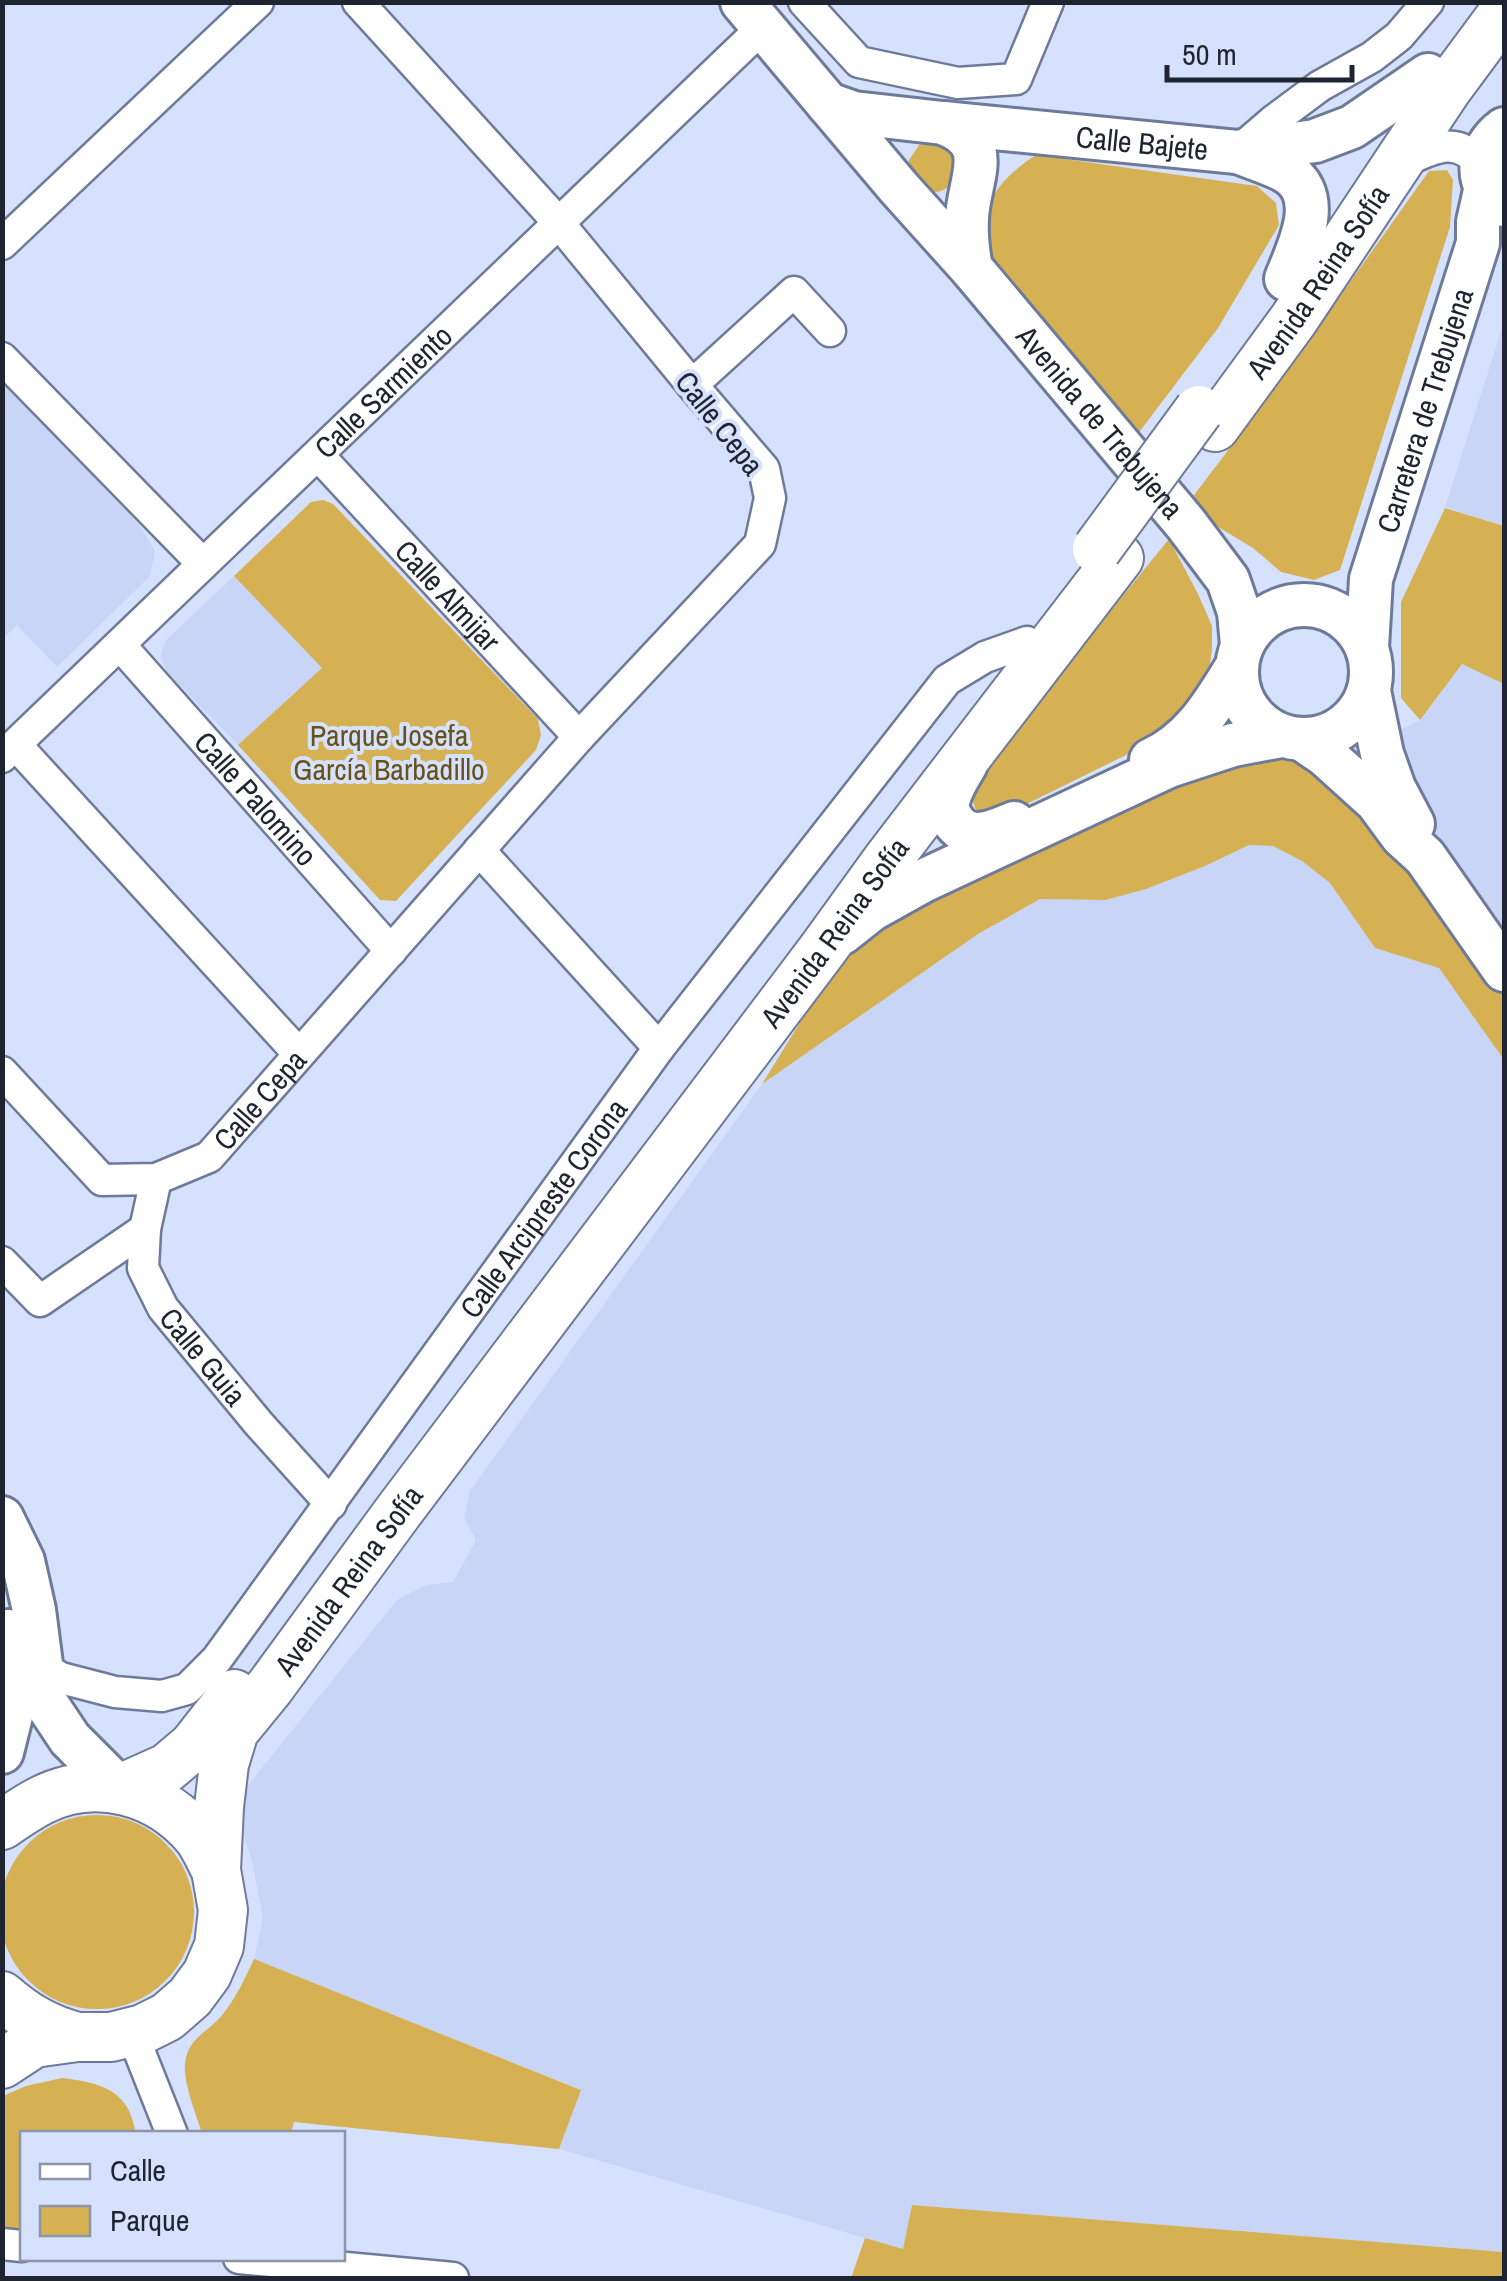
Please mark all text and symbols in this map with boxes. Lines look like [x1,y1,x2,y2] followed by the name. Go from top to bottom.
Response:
[1167,20,1352,82] scale bar
[1182,34,1237,74] text: 50 m
[1074,116,1210,169] street label: Calle Bajete
[1236,176,1398,387] street label: Avenida Reina Sofía
[1367,283,1482,538] street label: Carretera de Trebujena
[306,316,461,467] street label: Calle Sarmiento
[1007,316,1193,527] street label: Avenida de Trebujena
[667,363,773,484] street label: Calle Cepa
[386,531,510,660] street label: Calle Almijar
[293,715,485,789] park label: Parque Josefa García Barbadillo
[186,723,326,874] street label: Calle Palomino
[750,829,918,1036] street label: Avenida Reina Sofía
[204,1041,315,1159] street label: Calle Cepa
[450,1090,636,1326] street label: Calle Arcipreste Corona
[151,1299,256,1414] street label: Calle Guia
[265,1477,432,1684] street label: Avenida Reina Sofía
[20,2131,345,2261] legend
[110,2150,166,2190] text: Calle
[110,2200,189,2240] text: Parque

